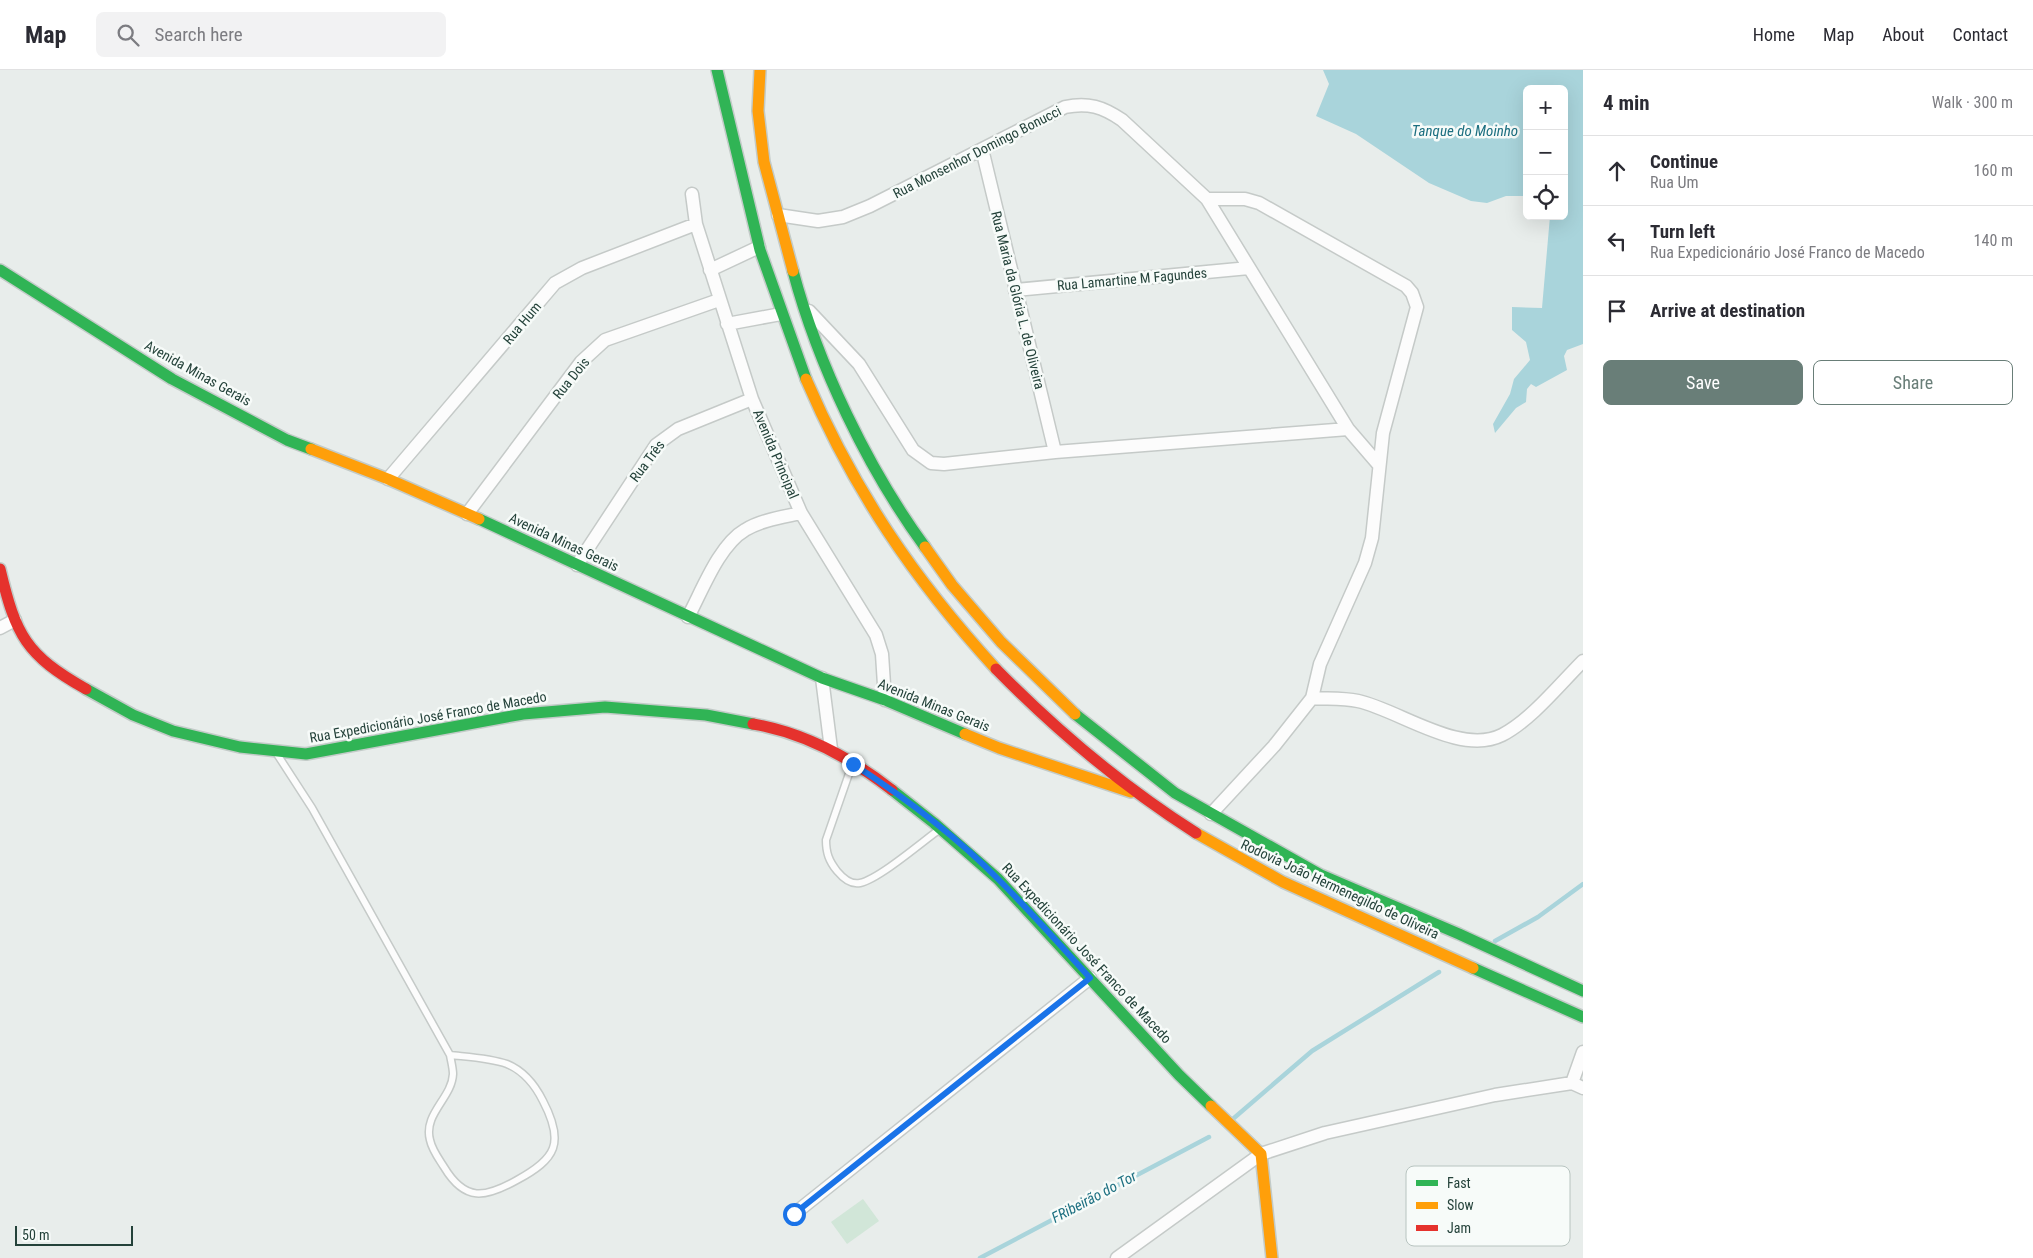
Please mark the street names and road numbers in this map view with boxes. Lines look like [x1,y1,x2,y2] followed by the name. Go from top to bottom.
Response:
[890,103,1064,201] street label: Rua Monsenhor Domingo Bonucci
[988,209,1048,391] street label: Rua Maria da Glória L. de Oliveira
[1056,264,1208,294] street label: Rua Lamartine M Fagundes
[500,299,544,347] street label: Rua Hum
[142,337,254,409] street label: Avenida Minas Gerais
[549,354,593,402] street label: Rua Dois
[750,407,802,501] street label: Avenida Principal
[626,437,668,485] street label: Rua Três
[507,510,621,574] street label: Avenida Minas Gerais
[876,675,992,735] street label: Avenida Minas Gerais
[308,688,548,746] street label: Rua Expedicionário José Franco de Macedo
[1238,836,1442,942] street label: Rodovia João Hermenegildo de Oliveira
[999,860,1175,1046] street label: Rua Expedicionário José Franco de Macedo

